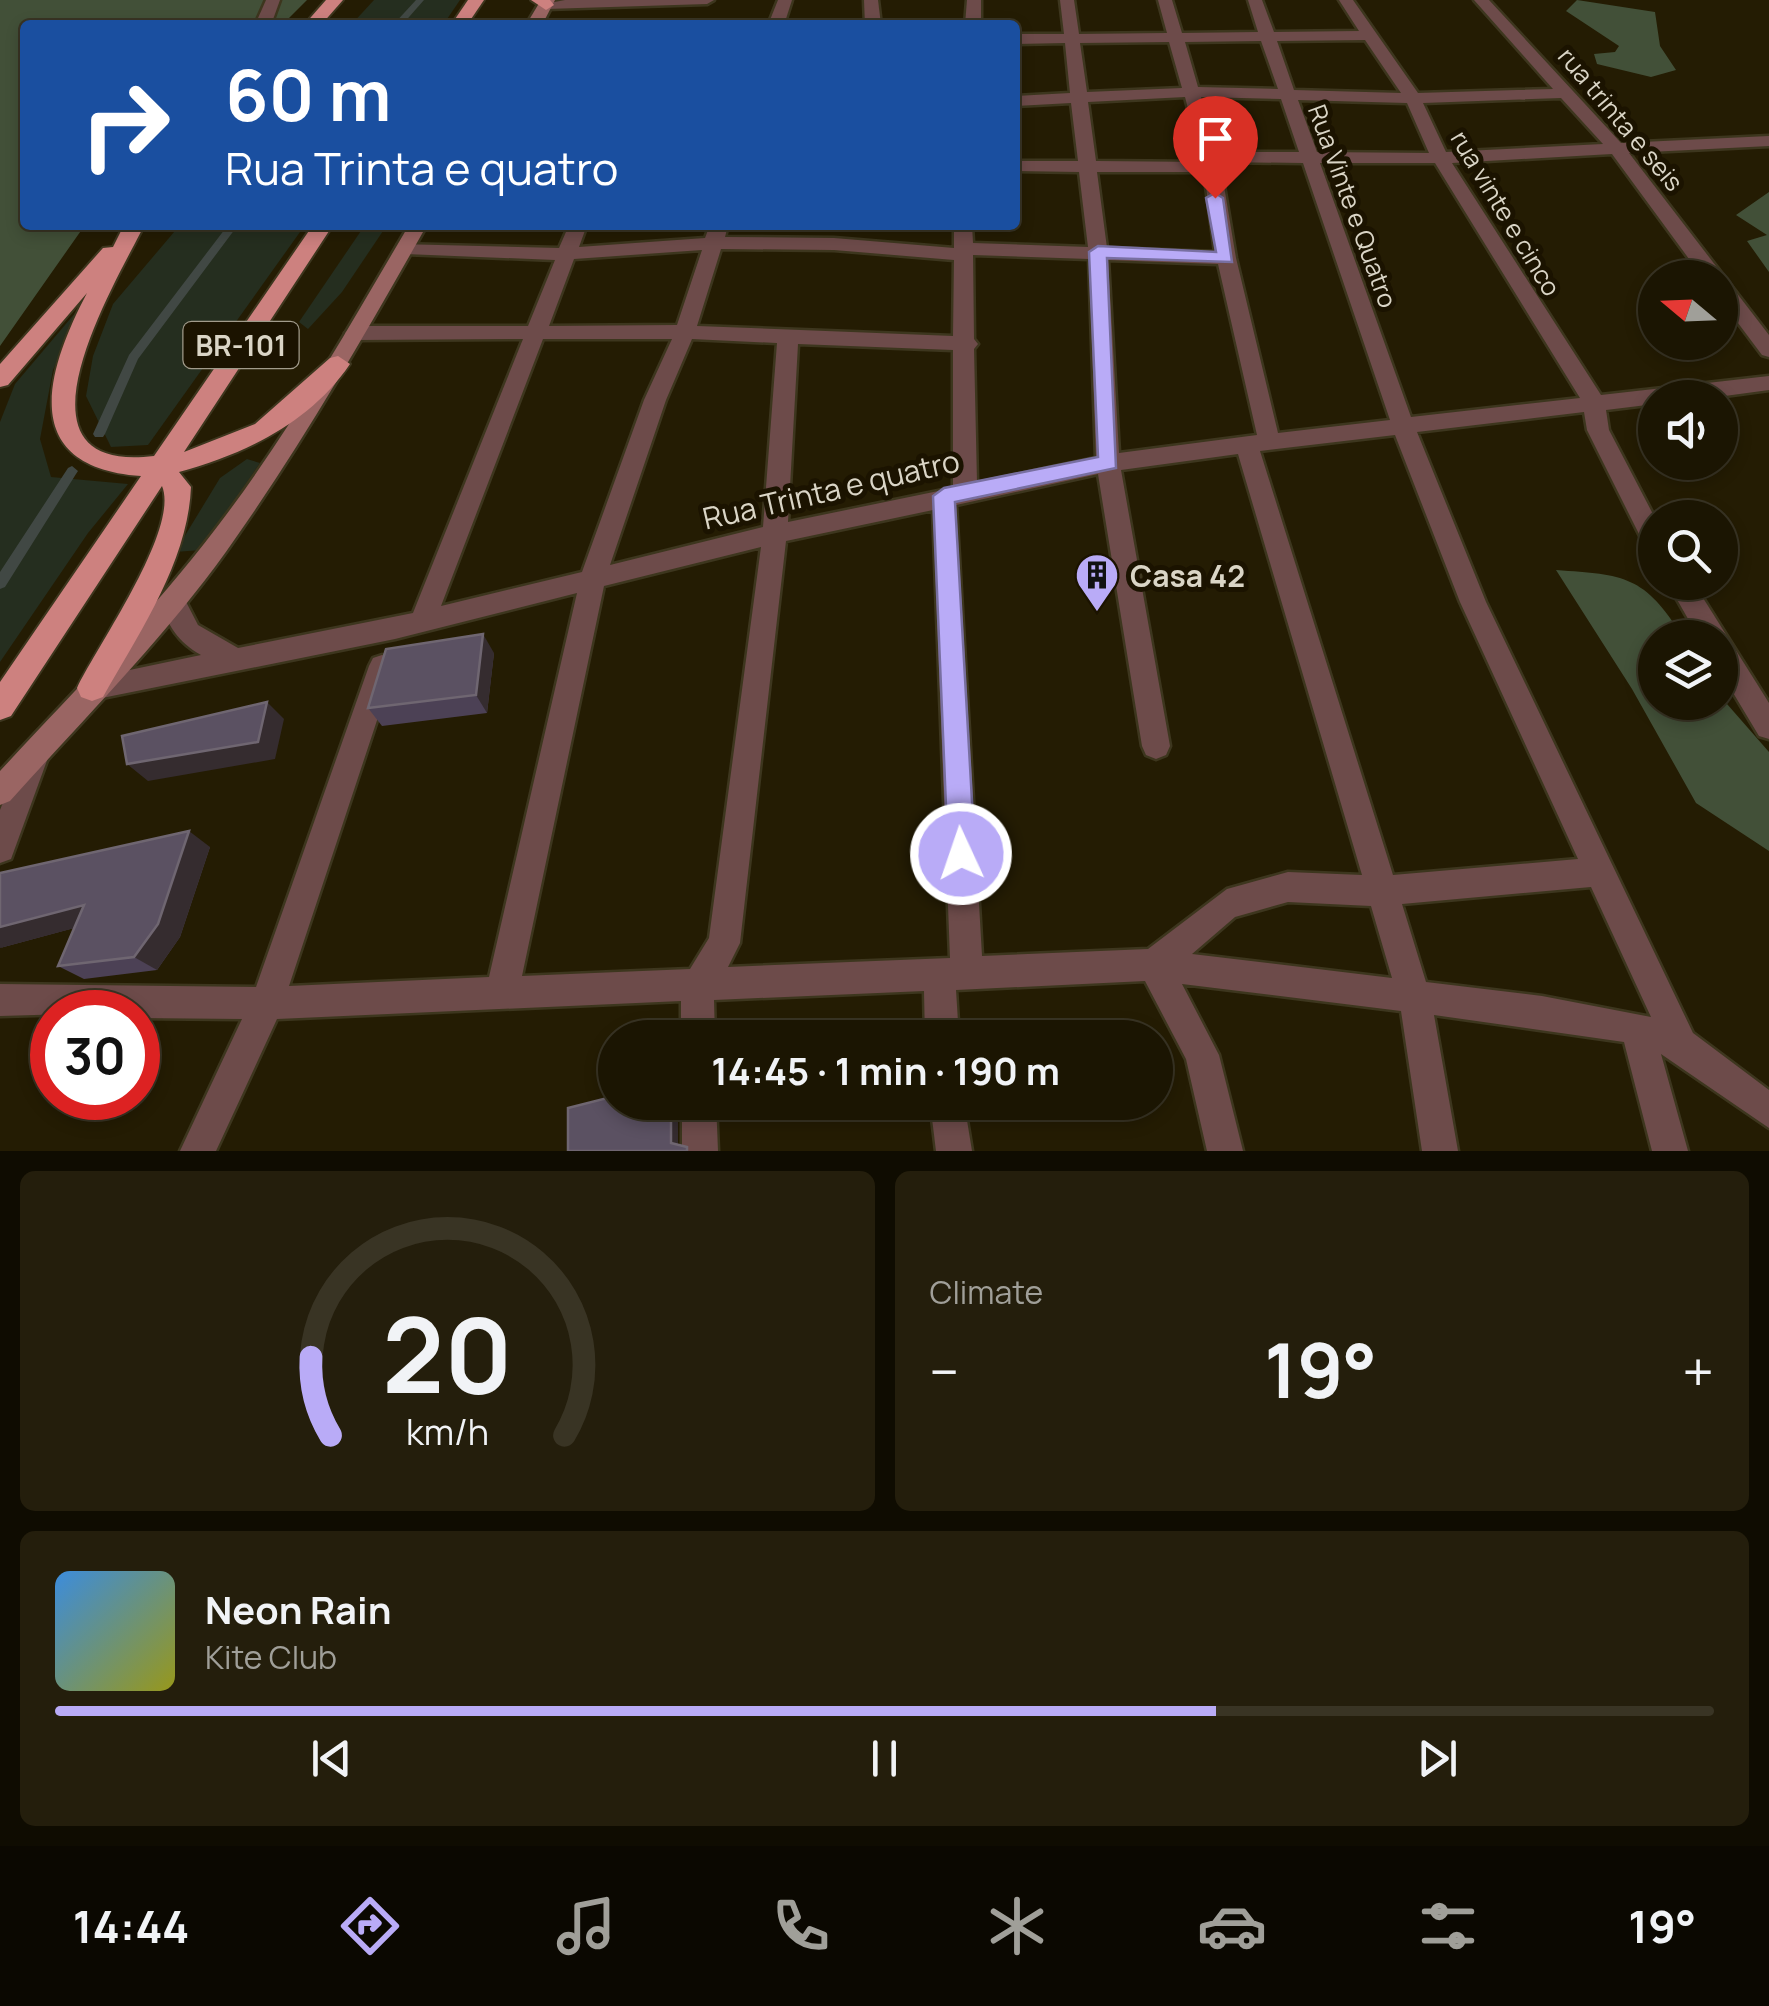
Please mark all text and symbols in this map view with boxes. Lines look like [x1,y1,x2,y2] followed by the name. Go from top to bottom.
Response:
[1550,40,1692,198] street label: rua trinta e seis
[225,46,392,142] text: 60 m
[60,60,190,190] icon: right
[1173,96,1258,199] pin
[1300,100,1406,312] street label: Rua Vinte e Quatro
[1188,111,1243,166] icon: arrive
[1443,124,1569,302] street label: rua vinte e cinco
[225,137,618,199] text: Rua Trinta e quatro
[1638,260,1738,360] north arrow
[1638,260,1738,720] map controls
[184,322,298,368] road number: BR-101
[1638,380,1738,480] button: sound
[699,440,963,538] street label: Rua Trinta e quatro
[1638,500,1738,600] button: search
[1074,552,1120,613] building icon: Casa 42
[1130,555,1245,596] place label: Casa 42
[1638,620,1738,720] button: layers
[909,802,1013,906] position arrow
[30,990,160,1120] speed limit sign: 30
[711,1044,1060,1096] text: 14:45 · 1 min · 190 m
[930,1270,1043,1314] text: Climate
[382,1282,512,1424] text: 20
[1264,1318,1377,1421] text: 19°
[930,1333,959,1409] text: −
[1682,1333,1714,1409] text: +
[406,1407,489,1456] text: km/h
[205,1583,391,1635] text: Neon Rain
[205,1635,337,1679] text: Kite Club
[304,1731,359,1786] icon: previous
[857,1731,912,1786] icon: pause
[1410,1731,1465,1786] icon: next
[335,1891,405,1961] icon: directions
[551,1891,621,1961] icon: music
[766,1891,836,1961] icon: phone
[982,1891,1052,1961] icon: climate
[1197,1891,1267,1961] icon: car
[1413,1891,1483,1961] icon: filters
[73,1895,189,1957] text: 14:44
[1628,1895,1696,1957] text: 19°

